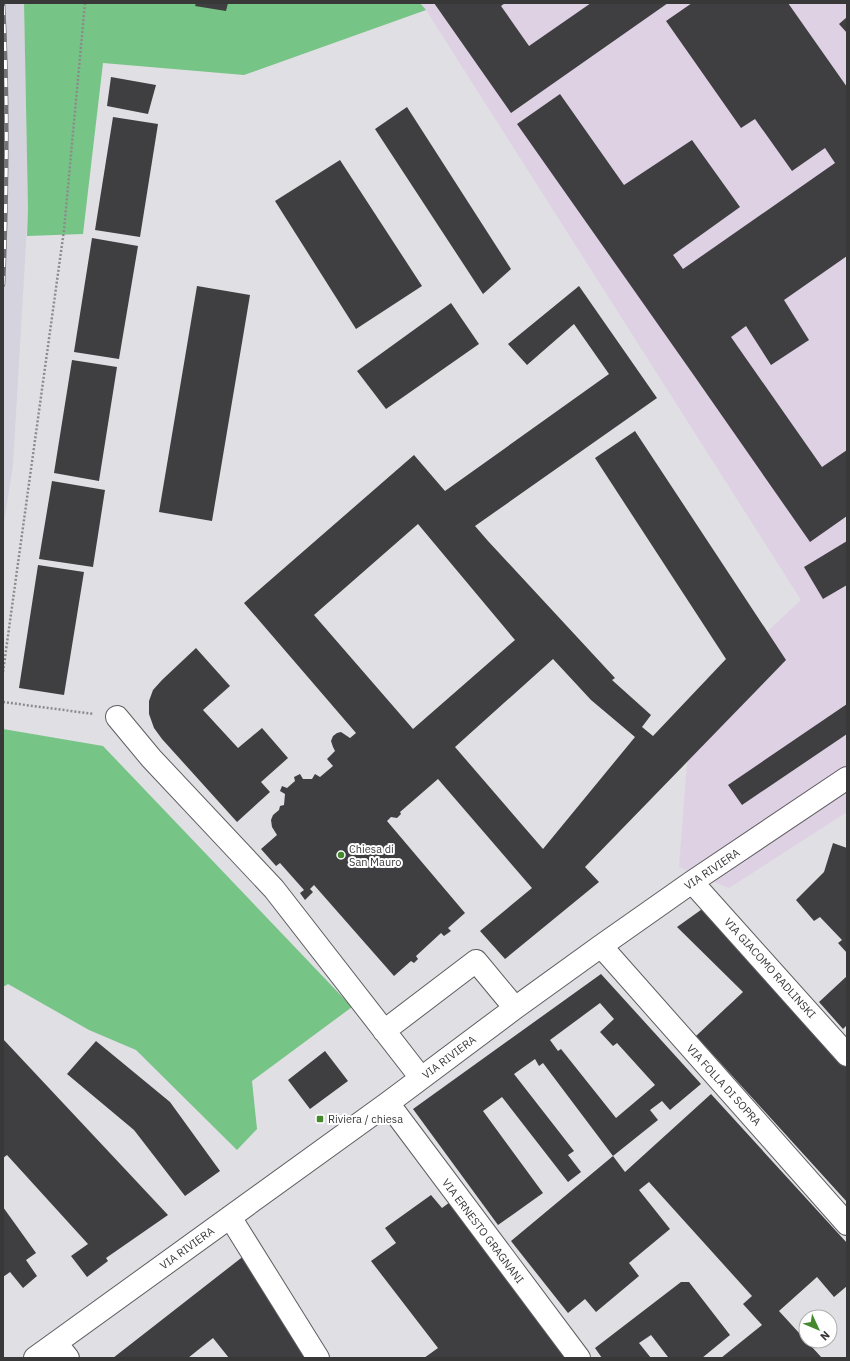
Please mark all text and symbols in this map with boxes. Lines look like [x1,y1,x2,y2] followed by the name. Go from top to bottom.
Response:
[349,842,401,869] place label: Chiesa di San Mauro
[682,845,742,893] street label: VIA RIVIERA
[336,850,346,860] marker: Chiesa di San Mauro
[721,915,819,1021] street label: VIA GIACOMO RADLINSKI
[419,1032,479,1082] street label: VIA RIVIERA
[684,1041,764,1129] street label: VIA FOLLA DI SOPRA
[328,1112,403,1126] place label: Riviera / chiesa
[315,1114,325,1124] marker: Riviera / chiesa
[439,1176,527,1286] street label: VIA ERNESTO GRAGNANI
[157,1224,217,1272] street label: VIA RIVIERA
[798,1309,838,1349] north arrow
[817,1328,833,1344] text: N

